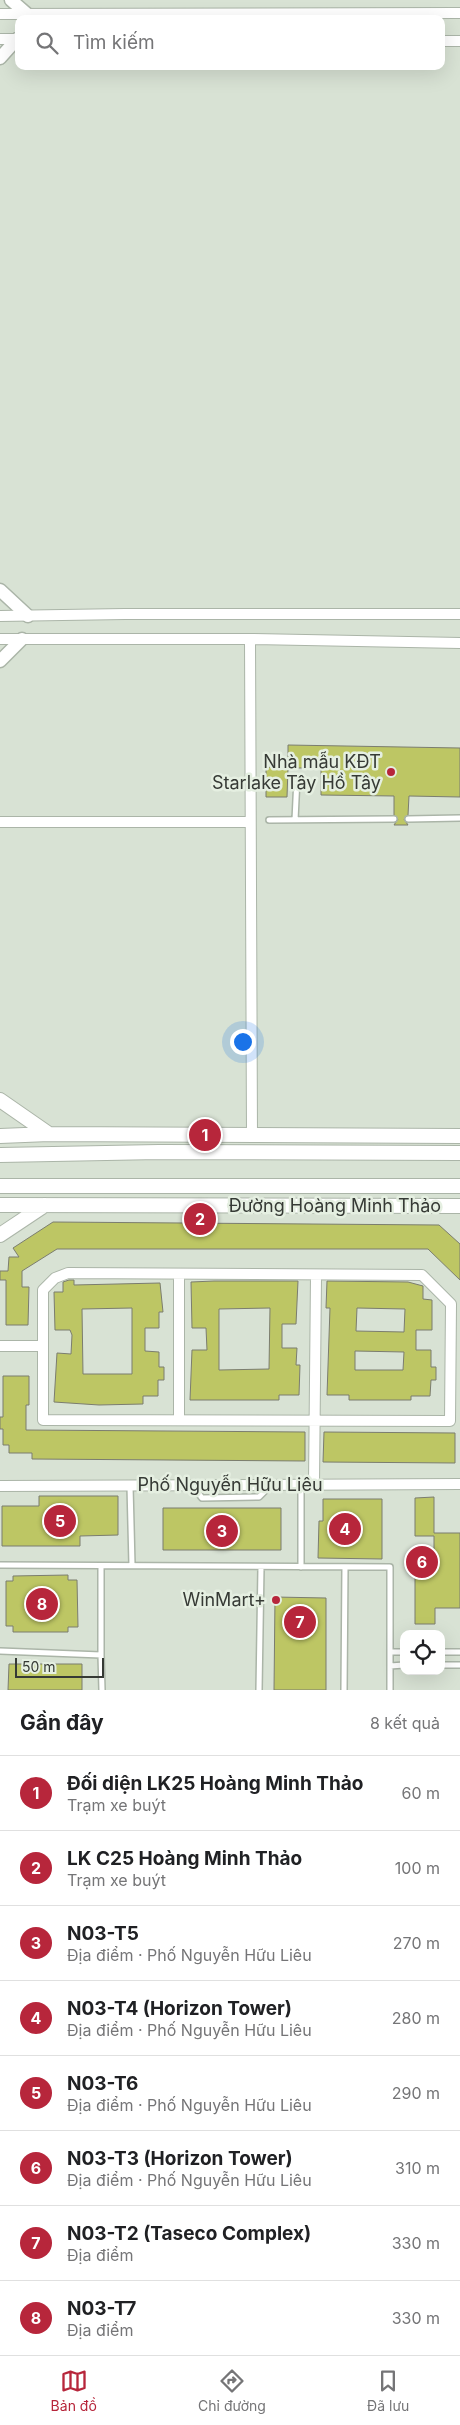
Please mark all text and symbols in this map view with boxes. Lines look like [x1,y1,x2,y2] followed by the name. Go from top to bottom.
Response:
[15,15,445,70] search box
[33,29,61,57] icon: search
[73,31,155,54] text: Tìm kiếm
[212,751,381,793] place label: Nhà mẫu KĐT Starlake Tây Hồ Tây
[385,766,397,778] marker: Nhà mẫu KĐT Starlake Tây Hồ Tây
[230,1029,256,1055] your location
[189,1116,221,1154] pin: 1
[229,1195,441,1216] street label: Đường Hoàng Minh Thảo
[184,1200,216,1238] pin: 2
[137,1474,323,1495] street label: Phố Nguyễn Hữu Liêu
[44,1502,76,1540] pin: 5
[329,1510,361,1548] pin: 4
[206,1512,238,1550] pin: 3
[406,1543,438,1581] pin: 6
[26,1585,58,1623] pin: 8
[182,1589,266,1610] place label: WinMart+
[270,1594,282,1606] marker: WinMart+
[284,1603,316,1641] pin: 7
[400,1630,445,1675] map controls
[400,1630,445,1675] button: locate
[15,1655,104,1678] scale bar
[22,1658,56,1675] text: 50 m
[20,1710,104,1735] text: Gần đây
[370,1713,440,1733] text: 8 kết quả
[67,1772,363,1795] text: Đối diện LK25 Hoàng Minh Thảo
[33,1783,39,1803] text: 1
[401,1783,440,1803] text: 60 m
[67,1795,166,1815] text: Trạm xe buýt
[67,1847,302,1870] text: LK C25 Hoàng Minh Thảo
[31,1858,41,1878] text: 2
[395,1858,440,1878] text: 100 m
[67,1870,166,1890] text: Trạm xe buýt
[67,1922,139,1945] text: N03-T5
[31,1933,41,1953] text: 3
[393,1933,440,1953] text: 270 m
[67,1945,312,1965] text: Địa điểm · Phố Nguyễn Hữu Liêu
[67,1997,292,2020] text: N03-T4 (Horizon Tower)
[31,2008,41,2028] text: 4
[392,2008,440,2028] text: 280 m
[67,2020,312,2040] text: Địa điểm · Phố Nguyễn Hữu Liêu
[67,2072,138,2095] text: N03-T6
[31,2083,41,2103] text: 5
[392,2083,440,2103] text: 290 m
[67,2095,312,2115] text: Địa điểm · Phố Nguyễn Hữu Liêu
[67,2147,293,2170] text: N03-T3 (Horizon Tower)
[31,2158,41,2178] text: 6
[395,2158,440,2178] text: 310 m
[67,2170,312,2190] text: Địa điểm · Phố Nguyễn Hữu Liêu
[67,2222,311,2245] text: N03-T2 (Taseco Complex)
[31,2233,41,2253] text: 7
[392,2233,440,2253] text: 330 m
[67,2245,133,2265] text: Địa điểm
[67,2297,136,2320] text: N03-T7
[31,2308,41,2328] text: 8
[392,2308,440,2328] text: 330 m
[67,2320,133,2340] text: Địa điểm
[51,2367,97,2414] tab: Bản đồ
[198,2367,266,2414] tab: Chỉ đường
[367,2367,409,2414] tab: Đã lưu

